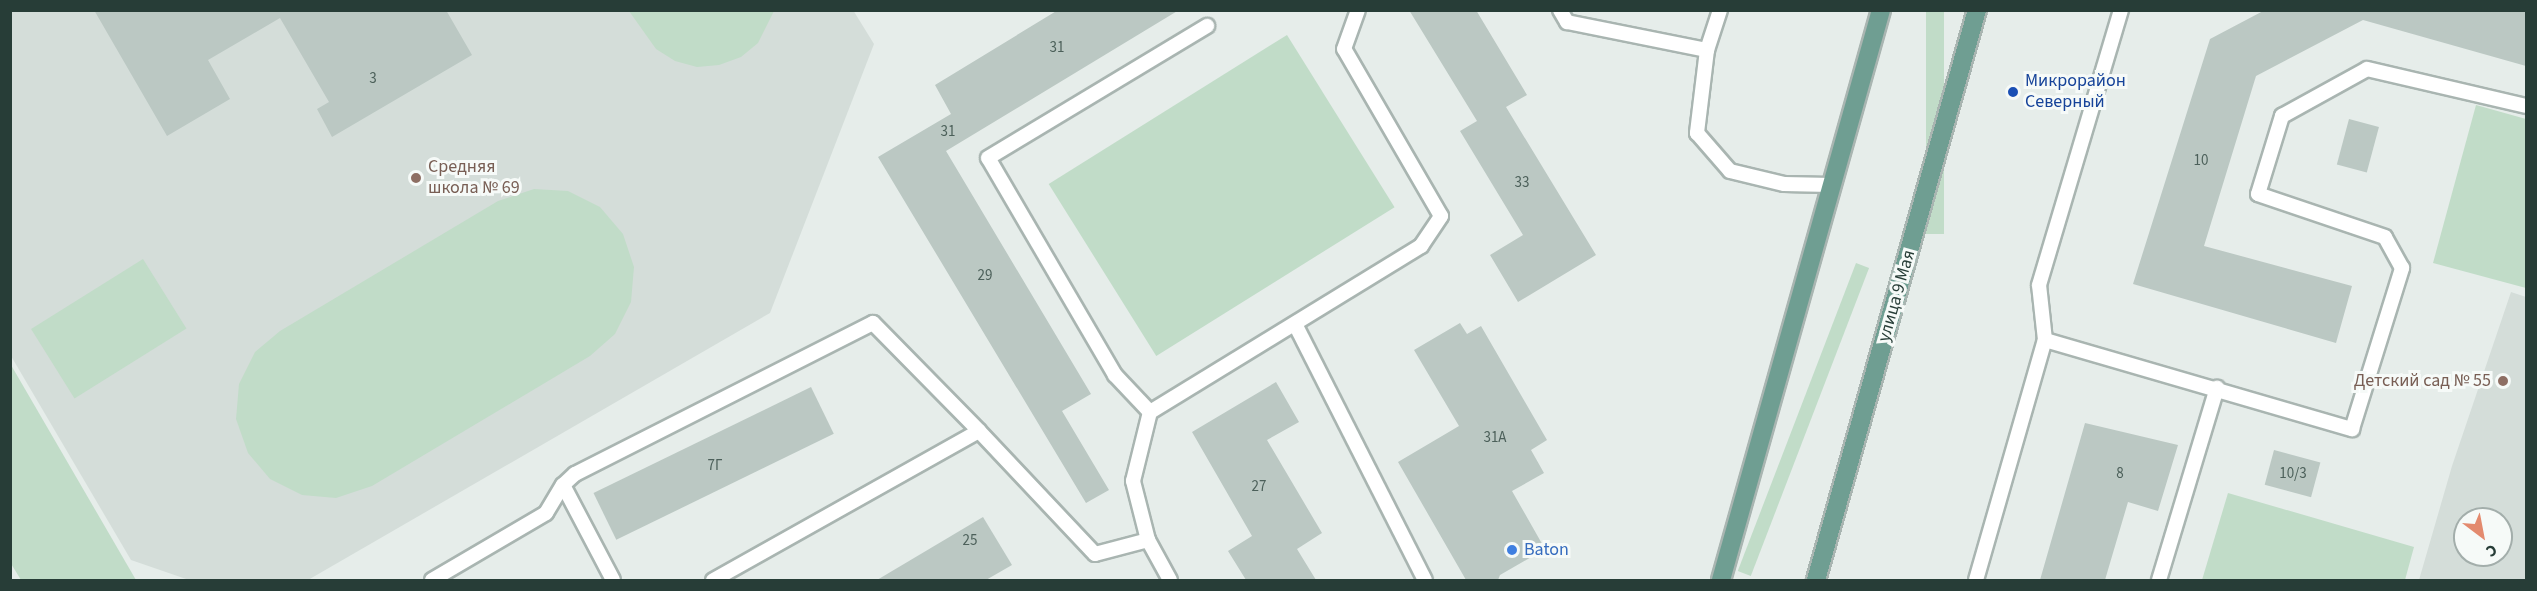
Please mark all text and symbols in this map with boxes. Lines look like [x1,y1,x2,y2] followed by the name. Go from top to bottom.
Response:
[1050,39,1064,57] house number: 31
[369,70,377,88] house number: 3
[2025,71,2126,113] place label: Микрорайон Северный
[2006,85,2020,99] marker: Микрорайон Северный
[941,123,955,141] house number: 31
[2194,152,2208,170] house number: 10
[428,157,520,200] place label: Средняя школа № 69
[409,171,423,185] marker: Средняя школа № 69
[1515,174,1529,192] house number: 33
[1874,247,1920,345] street label: улица 9 Мая
[978,267,992,285] house number: 29
[2354,370,2491,392] place label: Детский сад № 55
[2496,374,2510,388] marker: Детский сад № 55
[1483,429,1507,447] house number: 31А
[708,457,722,475] house number: 7Г
[2116,465,2124,483] house number: 8
[2279,465,2307,483] house number: 10/3
[1252,478,1266,496] house number: 27
[2453,507,2513,567] north arrow
[963,532,977,550] house number: 25
[1524,539,1569,561] place label: Baton
[2482,539,2501,562] text: С
[1505,543,1519,557] marker: Baton

